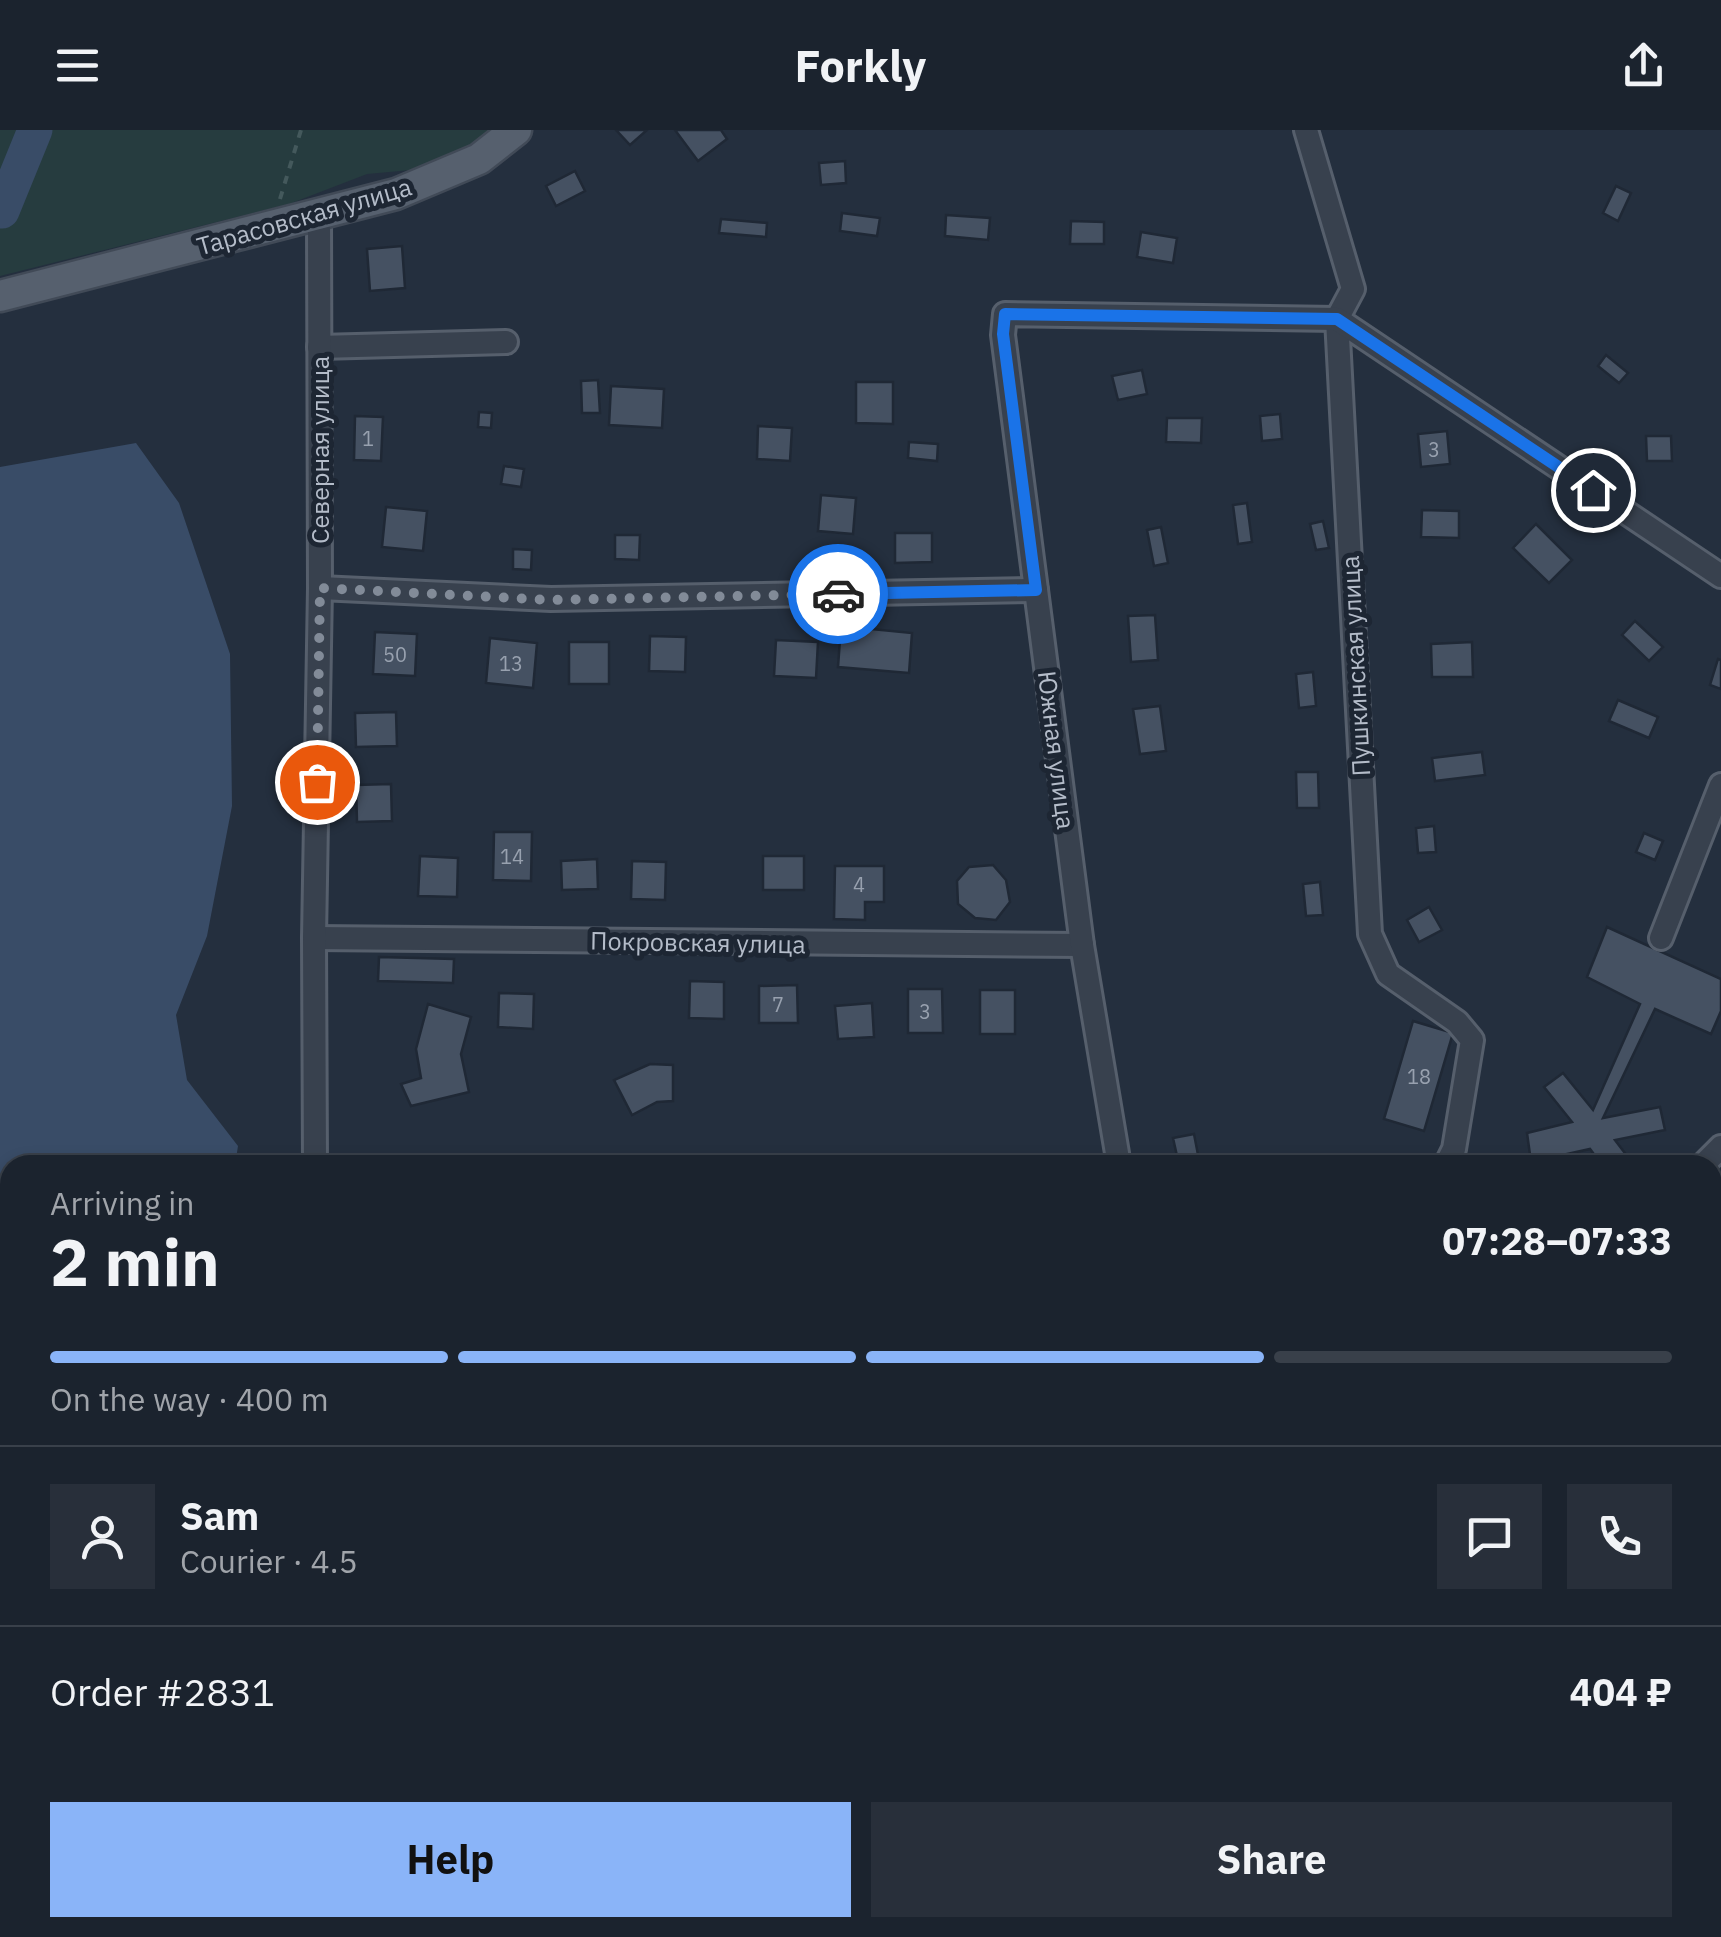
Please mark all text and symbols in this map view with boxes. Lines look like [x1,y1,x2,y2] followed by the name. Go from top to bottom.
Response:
[795,36,926,94] text: Forkly
[50,38,105,93] icon: menu
[1616,38,1671,93] icon: share
[193,170,415,262] street label: Тарасовская улица
[303,356,336,544] street label: Северная улица
[362,425,374,452] house number: 1
[1428,436,1440,463] house number: 3
[1551,448,1636,533] pin
[1566,463,1621,518] icon: home
[788,544,888,644] courier
[1333,555,1377,777] street label: Пушкинская улица
[811,567,866,622] icon: car
[383,641,407,668] house number: 50
[499,650,523,677] house number: 13
[1031,669,1083,831] street label: Южная улица
[275,740,360,825] pin
[290,755,345,810] icon: bag
[500,843,524,870] house number: 14
[853,871,865,898] house number: 4
[590,924,806,960] street label: Покровская улица
[772,991,784,1018] house number: 7
[919,998,931,1025] house number: 3
[1407,1063,1431,1090] house number: 18
[50,1182,195,1224] text: Arriving in
[1442,1216,1672,1265] text: 07:28–07:33
[50,1219,220,1304] text: 2 min
[50,1378,329,1420] text: On the way · 400 m
[50,1484,155,1589] button: person
[1437,1484,1542,1589] button: chat
[1567,1484,1672,1589] button: phone
[180,1491,259,1540] text: Sam
[180,1540,358,1582] text: Courier · 4.5
[50,1667,275,1716] text: Order #2831
[1570,1667,1672,1716] text: 404 ₽
[50,1802,851,1917] button: Help
[871,1802,1672,1917] button: Share

